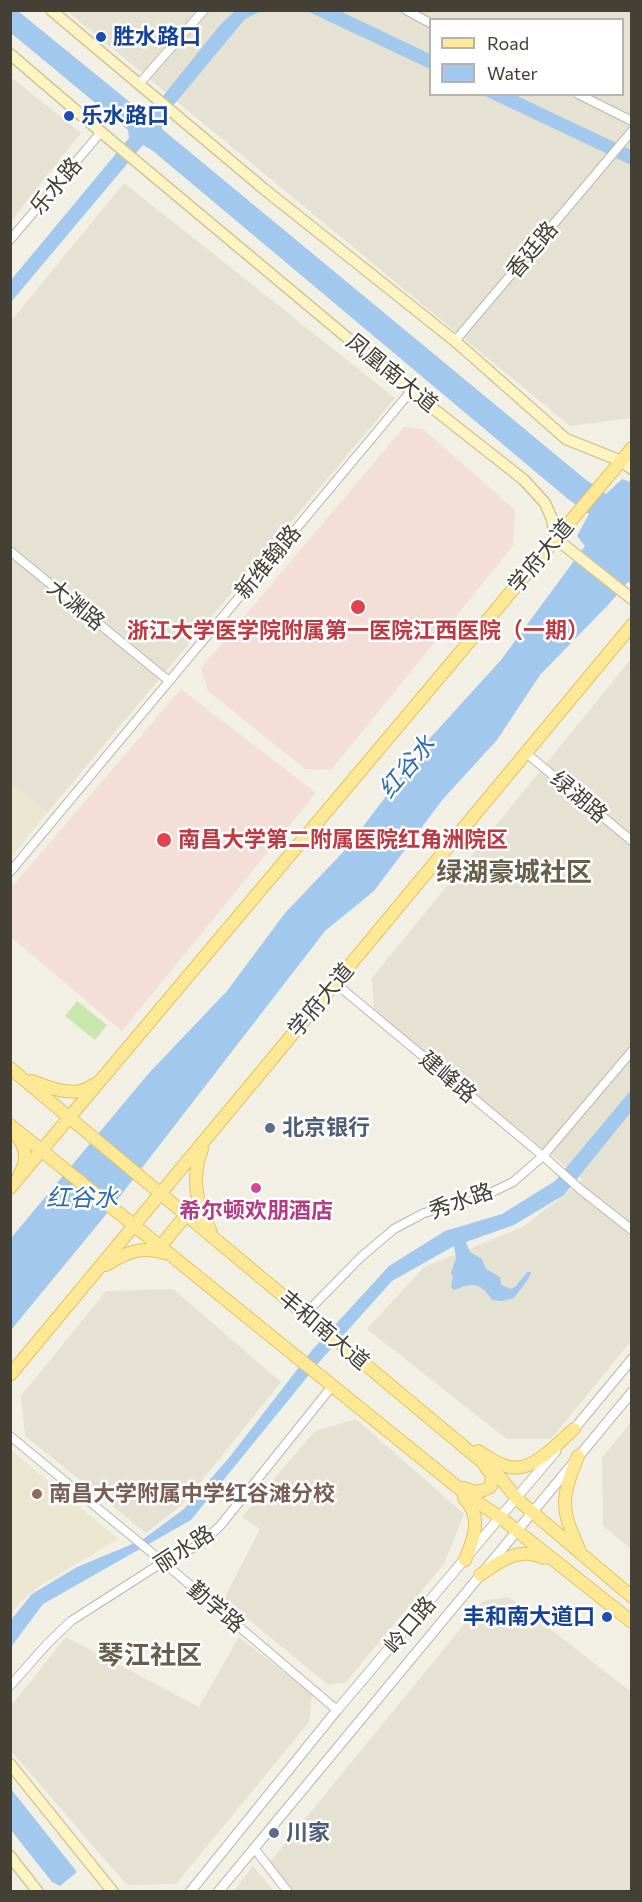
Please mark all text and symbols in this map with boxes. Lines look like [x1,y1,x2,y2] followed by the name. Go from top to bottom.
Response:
[429,18,624,96] legend
[113,24,201,50] place label: 胜水路口
[94,30,108,44] marker: 胜水路口
[487,32,529,54] text: Road
[487,62,538,84] text: Water
[81,103,169,129] place label: 乐水路口
[62,109,76,123] marker: 乐水路口
[25,152,87,220] street label: 乐水路
[501,216,563,284] street label: 香廷路
[341,328,443,418] street label: 凤凰南大道
[503,514,579,598] street label: 学府大道
[230,520,306,604] street label: 新维翰路
[42,574,110,636] street label: 大渊路
[349,598,367,616] marker: 浙江大学医学院附属第一医院江西医院（一期）
[127,618,589,644] place label: 浙江大学医学院附属第一医院江西医院（一期）
[373,730,441,804] water label: 红谷水
[545,766,613,828] street label: 绿湖路
[178,827,508,853] place label: 南昌大学第二附属医院红角洲院区
[155,831,173,849] marker: 南昌大学第二附属医院红角洲院区
[436,856,592,888] district label: 绿湖豪城社区
[283,958,359,1042] street label: 学府大道
[414,1046,482,1108] street label: 建峰路
[282,1115,370,1141] place label: 北京银行
[263,1121,277,1135] marker: 北京银行
[426,1178,496,1224] street label: 秀水路
[249,1181,263,1195] marker: 希尔顿欢朋酒店
[46,1184,118,1212] water label: 红谷水
[179,1198,333,1224] place label: 希尔顿欢朋酒店
[273,1285,375,1375] street label: 丰和南大道
[49,1481,335,1507] place label: 南昌大学附属中学红谷滩分校
[30,1487,44,1501] marker: 南昌大学附属中学红谷滩分校
[149,1520,219,1578] street label: 丽水路
[182,1576,250,1638] street label: 勤学路
[379,1591,441,1659] street label: 岭口路
[463,1604,595,1630] place label: 丰和南大道口
[600,1610,614,1624] marker: 丰和南大道口
[98,1639,202,1671] district label: 琴江社区
[286,1820,330,1846] place label: 川家
[267,1826,281,1840] marker: 川家

